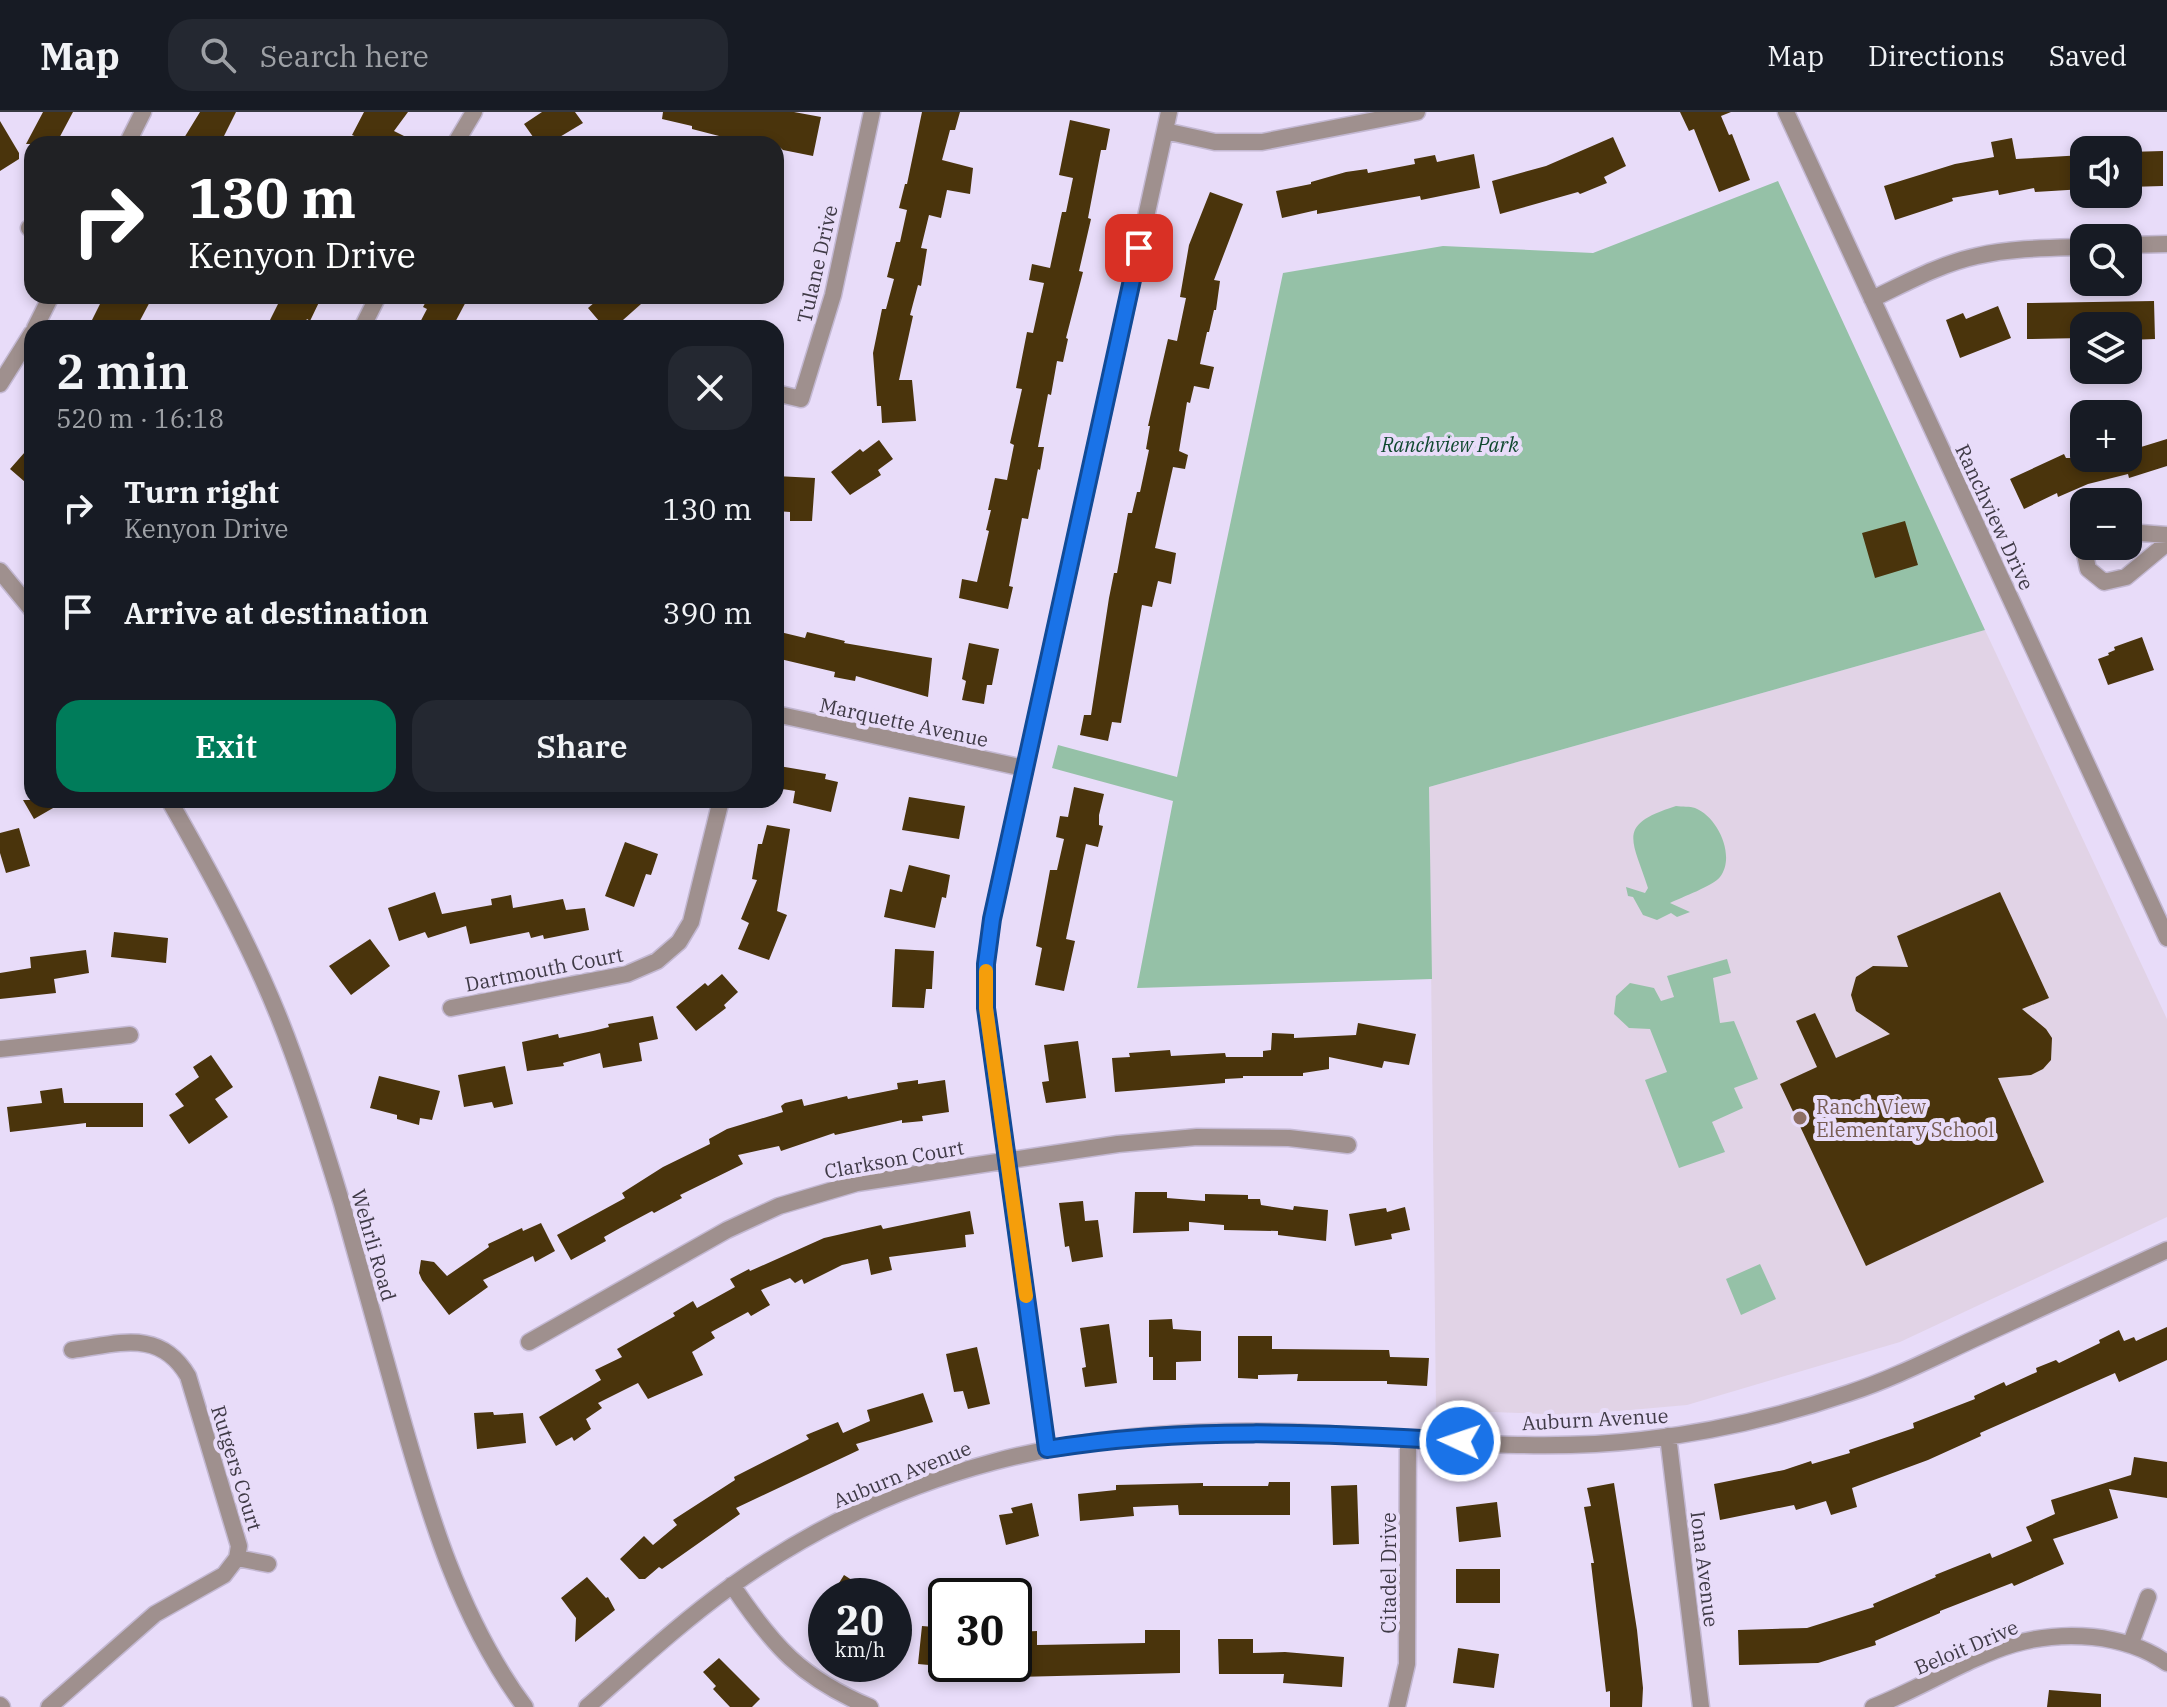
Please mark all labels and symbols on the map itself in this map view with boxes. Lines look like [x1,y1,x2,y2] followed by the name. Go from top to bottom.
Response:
[790,202,844,326] street label: Tulane Drive
[1105,214,1173,282] pin
[1380,431,1519,458] park label: Ranchview Park
[1949,440,2041,594] street label: Ranchview Drive
[817,691,991,753] street label: Marquette Avenue
[463,940,625,998] street label: Dartmouth Court
[1816,1093,1994,1143] place label: Ranch View Elementary School
[1791,1109,1809,1127] marker: Ranch View Elementary School
[822,1133,966,1185] street label: Clarkson Court
[345,1186,403,1304] street label: Wehrli Road
[1418,1399,1502,1483] position arrow
[205,1402,269,1534] street label: Rutgers Court
[1521,1402,1669,1436] street label: Auburn Avenue
[829,1434,975,1514] street label: Auburn Avenue
[1684,1509,1726,1629] street label: Iona Avenue
[1375,1512,1402,1634] street label: Citadel Drive
[928,1578,1032,1682] speed limit sign: 30
[1910,1613,2022,1681] street label: Beloit Drive

